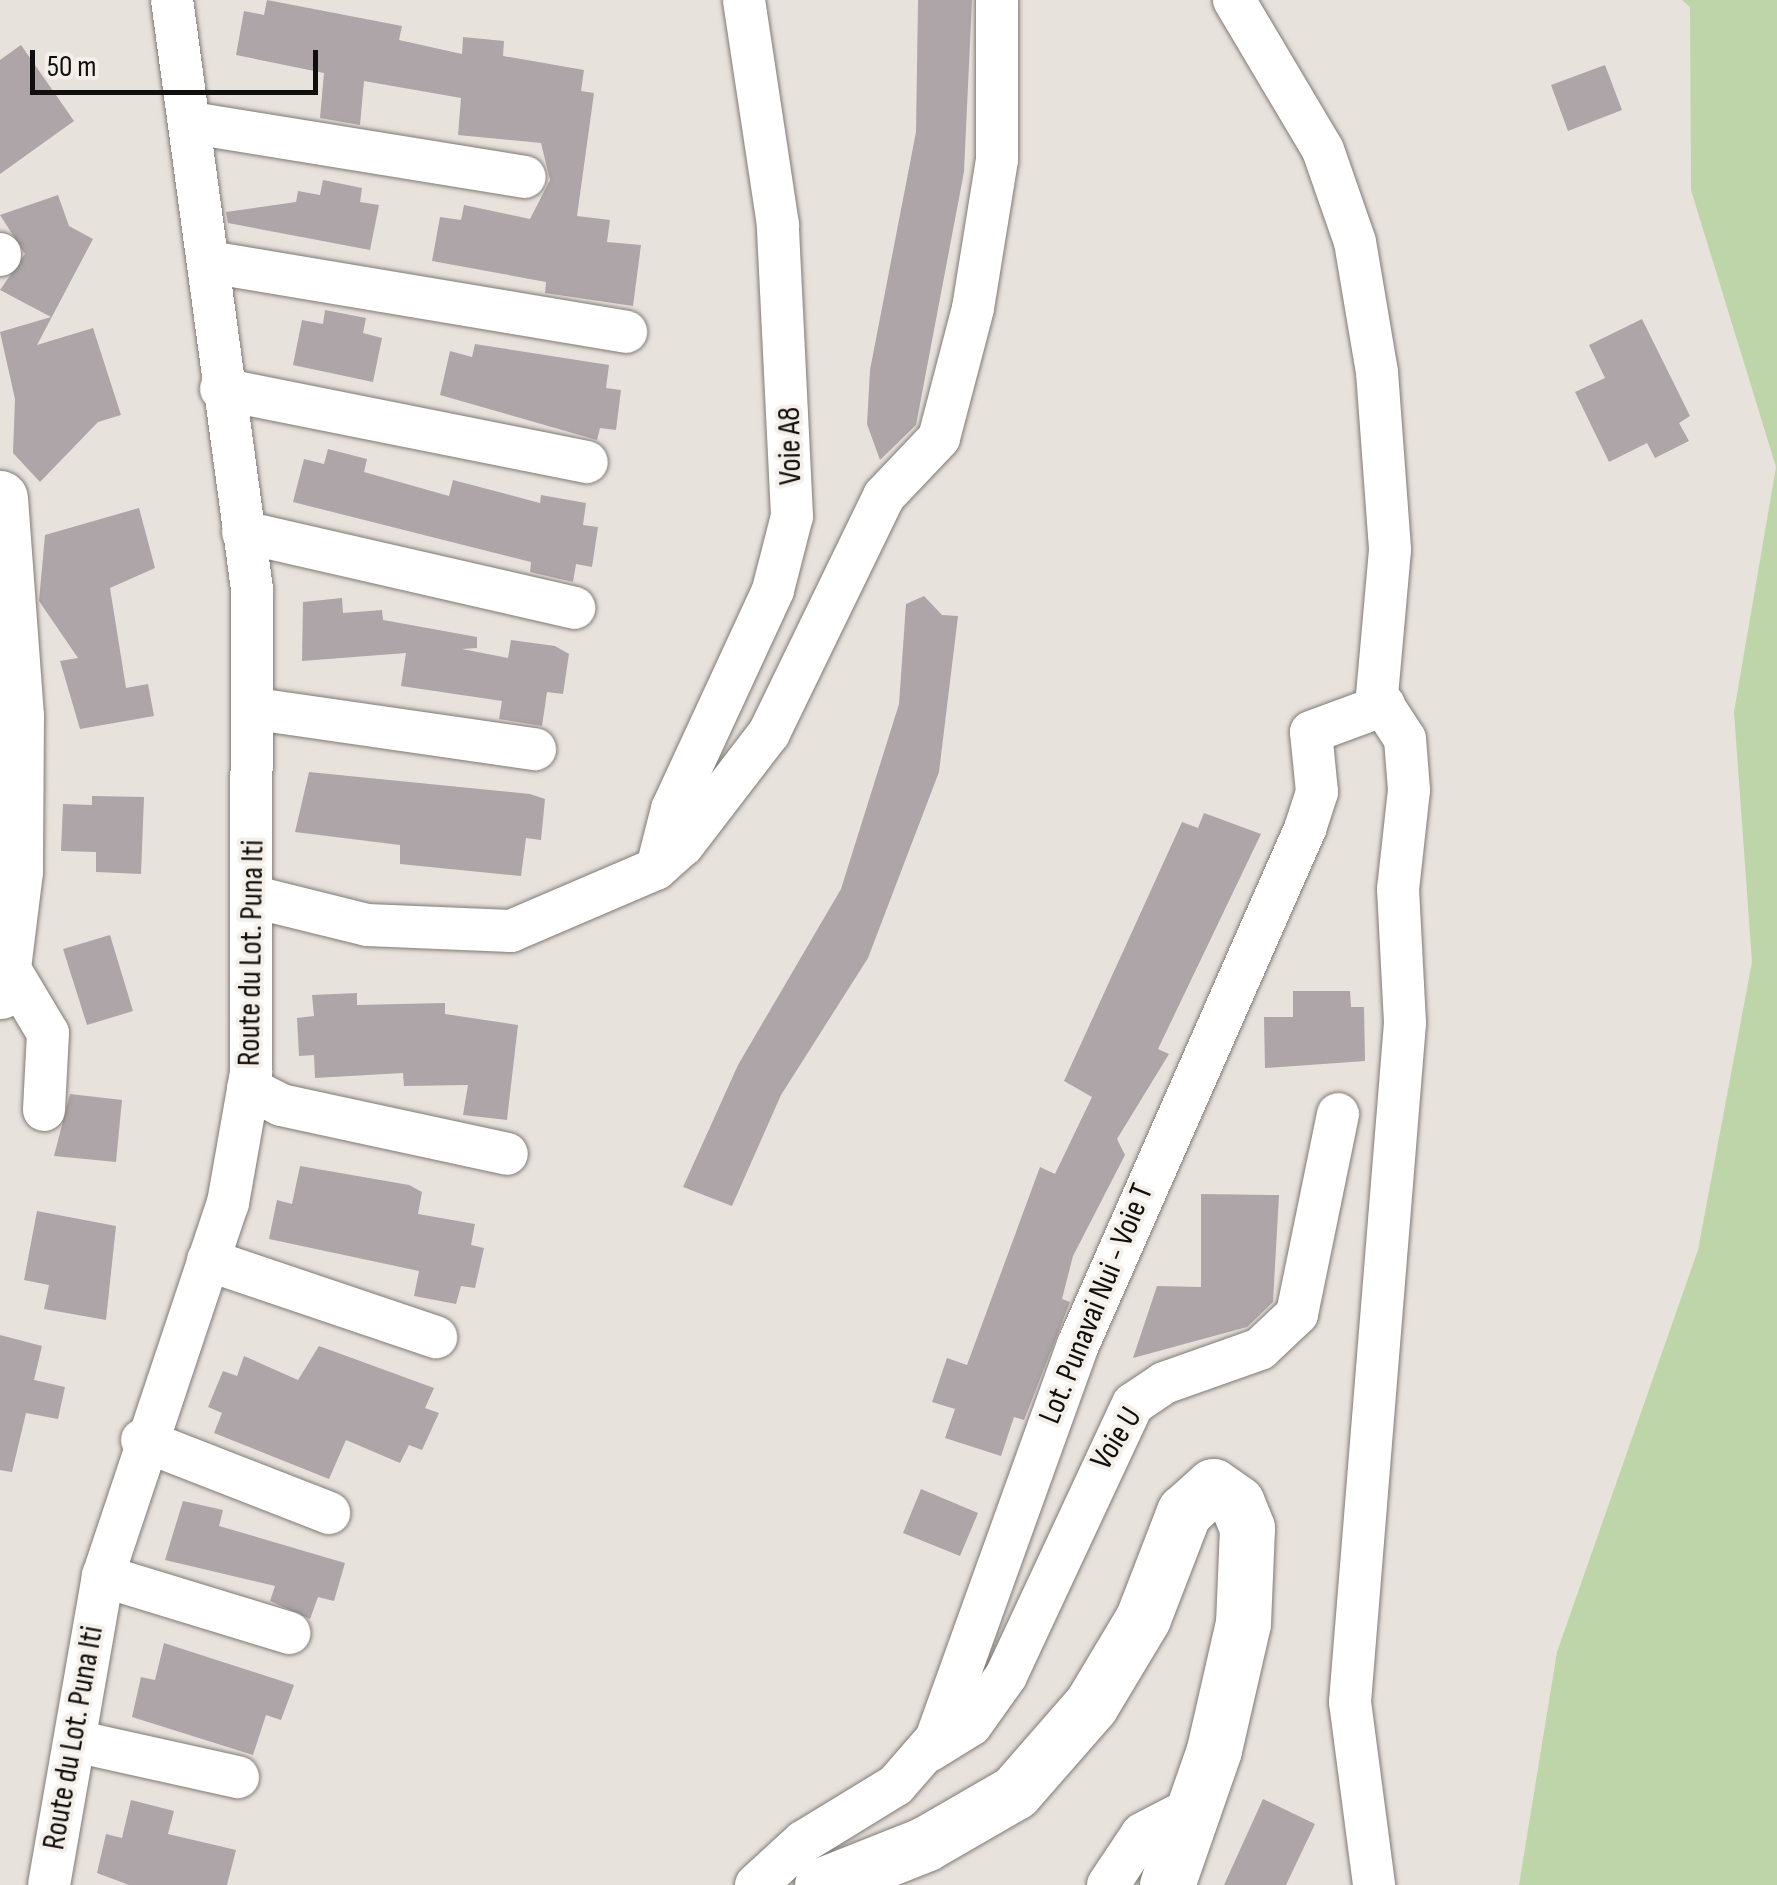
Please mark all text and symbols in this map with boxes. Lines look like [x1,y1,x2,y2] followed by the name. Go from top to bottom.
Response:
[35,30,322,92] scale bar
[47,49,96,85] text: 50 m
[771,407,811,485] street label: Voie A8
[231,839,273,1067] street label: Route du Lot. Puna Iti
[1031,1179,1163,1429] street label: Lot. Punavai Nui - Voie T
[1083,1401,1151,1477] street label: Voie U
[35,1623,113,1853] street label: Route du Lot. Puna Iti

